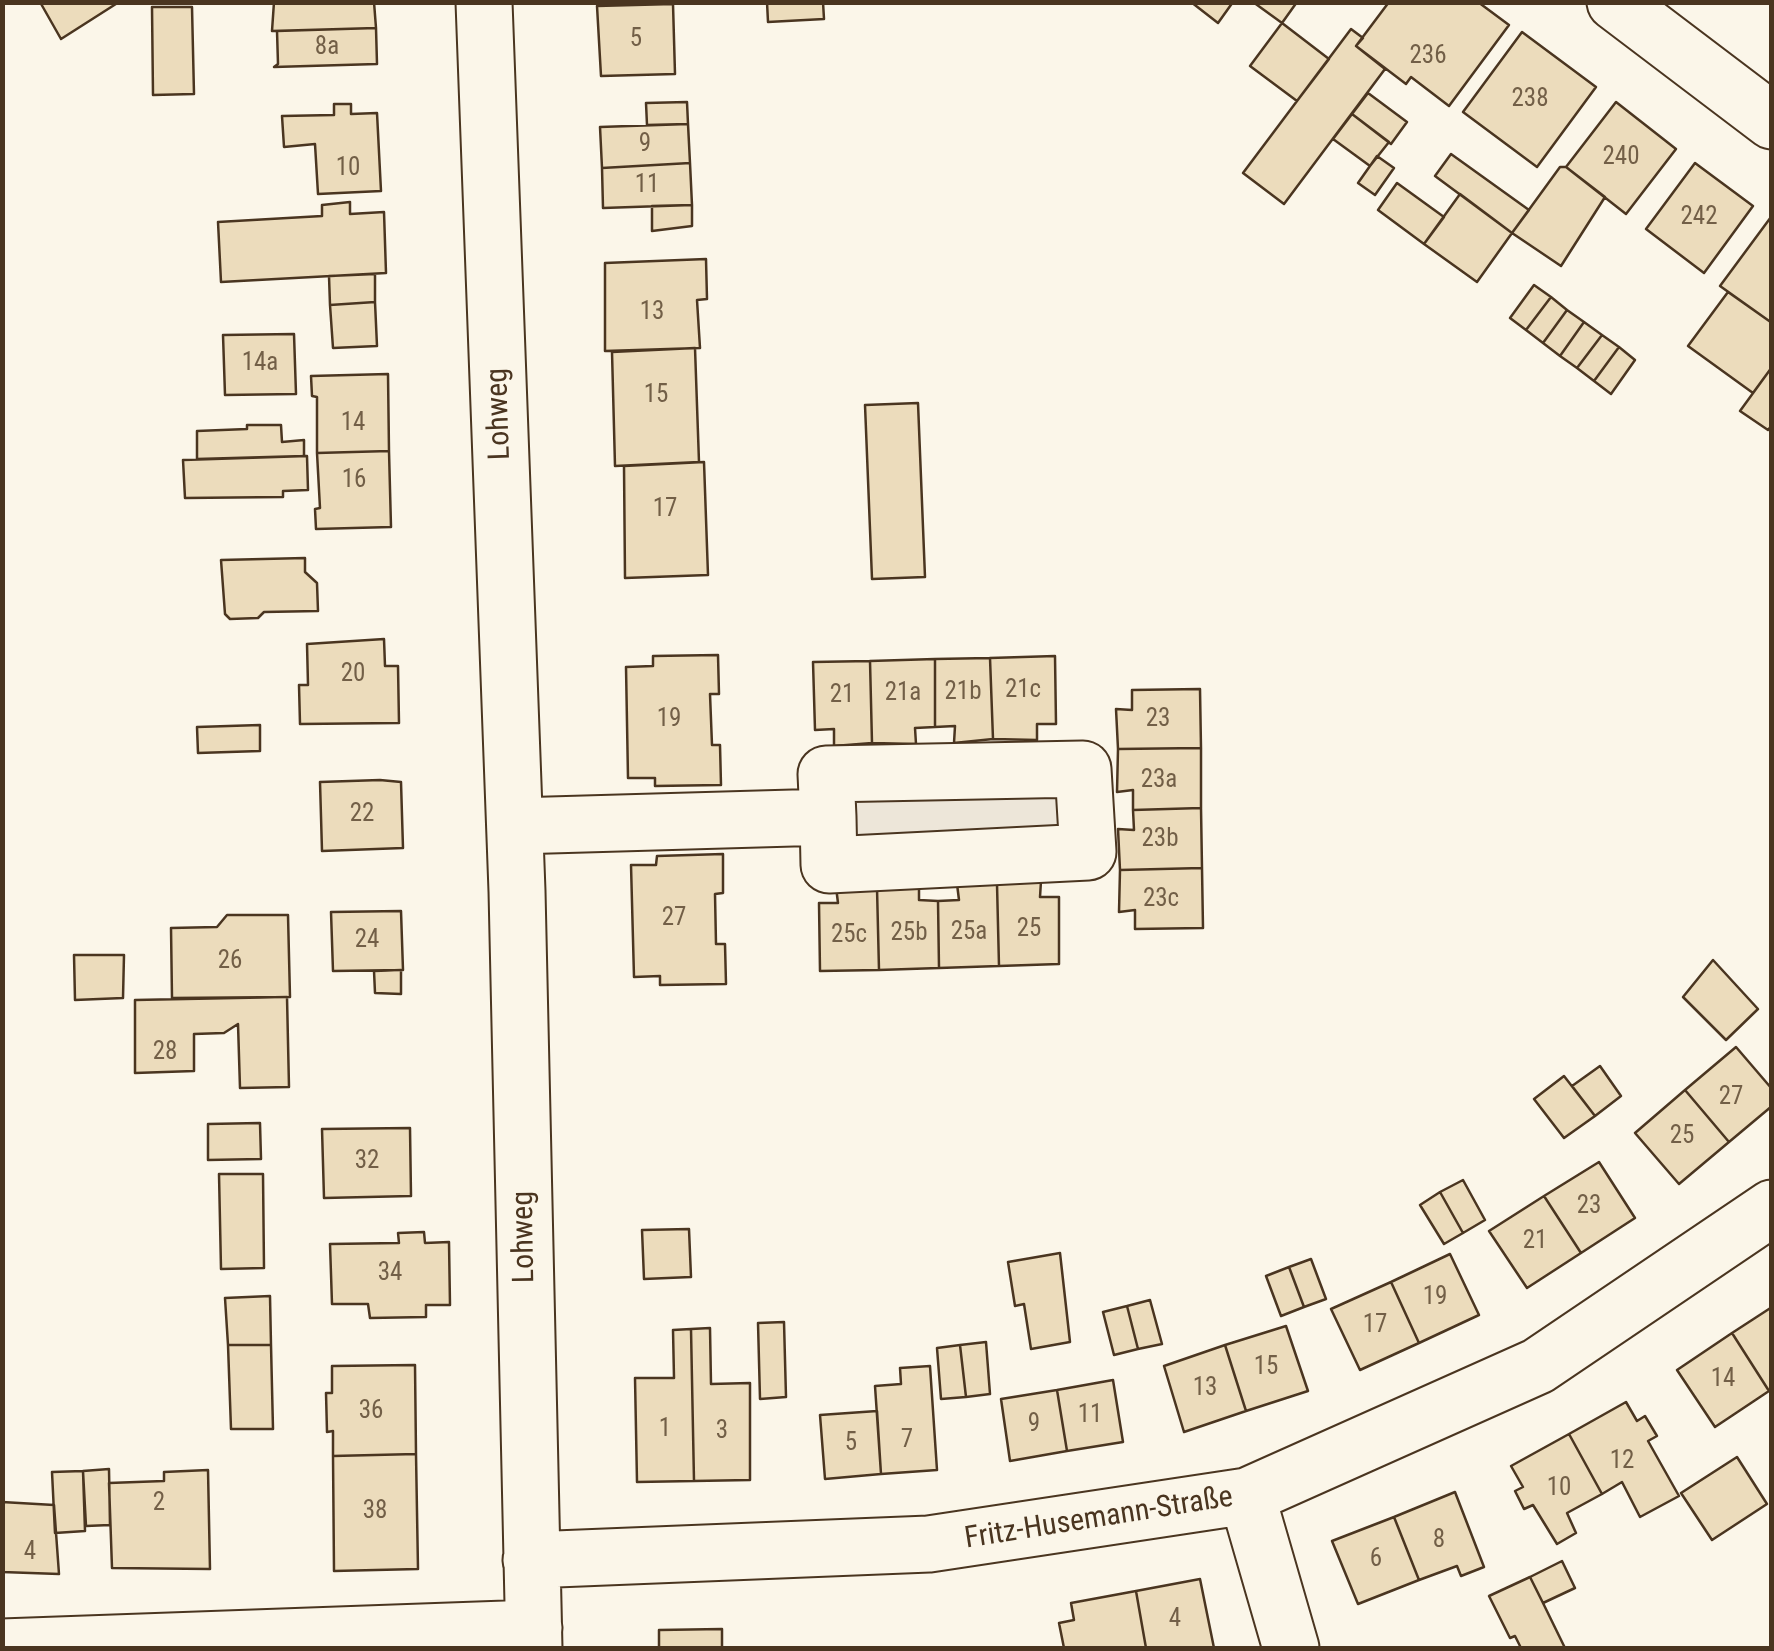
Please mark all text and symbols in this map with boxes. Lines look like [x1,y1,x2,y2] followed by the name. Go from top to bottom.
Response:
[630,25,642,55] house number: 5
[315,33,339,63] house number: 8a
[1409,42,1447,72] house number: 236
[1511,85,1549,115] house number: 238
[639,130,651,160] house number: 9
[1602,143,1640,173] house number: 240
[336,154,360,184] house number: 10
[635,171,659,201] house number: 11
[1680,203,1718,233] house number: 242
[640,298,664,328] house number: 13
[242,349,278,379] house number: 14a
[480,367,520,461] street label: Lohweg
[644,381,668,411] house number: 15
[341,409,365,439] house number: 14
[342,466,366,496] house number: 16
[653,495,677,525] house number: 17
[341,660,365,690] house number: 20
[1005,676,1041,706] house number: 21c
[944,678,982,708] house number: 21b
[885,679,921,709] house number: 21a
[830,681,854,711] house number: 21
[657,705,681,735] house number: 19
[1146,705,1170,735] house number: 23
[1141,766,1177,796] house number: 23a
[350,800,374,830] house number: 22
[1141,825,1179,855] house number: 23b
[1143,885,1179,915] house number: 23c
[662,904,686,934] house number: 27
[1017,915,1041,945] house number: 25
[951,918,987,948] house number: 25a
[890,919,928,949] house number: 25b
[831,921,867,951] house number: 25c
[355,926,379,956] house number: 24
[218,947,242,977] house number: 26
[153,1038,177,1068] house number: 28
[1719,1083,1743,1113] house number: 27
[1670,1122,1694,1152] house number: 25
[355,1147,379,1177] house number: 32
[506,1191,544,1283] street label: Lohweg
[1577,1192,1601,1222] house number: 23
[1523,1227,1547,1257] house number: 21
[378,1259,402,1289] house number: 34
[1423,1283,1447,1313] house number: 19
[1363,1311,1387,1341] house number: 17
[1254,1353,1278,1383] house number: 15
[1711,1365,1735,1395] house number: 14
[1193,1374,1217,1404] house number: 13
[359,1397,383,1427] house number: 36
[1078,1401,1102,1431] house number: 11
[1028,1410,1040,1440] house number: 9
[659,1415,671,1445] house number: 1
[716,1417,728,1447] house number: 3
[901,1426,913,1456] house number: 7
[845,1429,857,1459] house number: 5
[1610,1447,1634,1477] house number: 12
[1547,1474,1571,1504] house number: 10
[962,1480,1236,1558] street label: Fritz-Husemann-Straße
[153,1489,165,1519] house number: 2
[363,1497,387,1527] house number: 38
[1433,1526,1445,1556] house number: 8
[24,1538,36,1568] house number: 4
[1370,1545,1382,1575] house number: 6
[1169,1605,1181,1635] house number: 4

